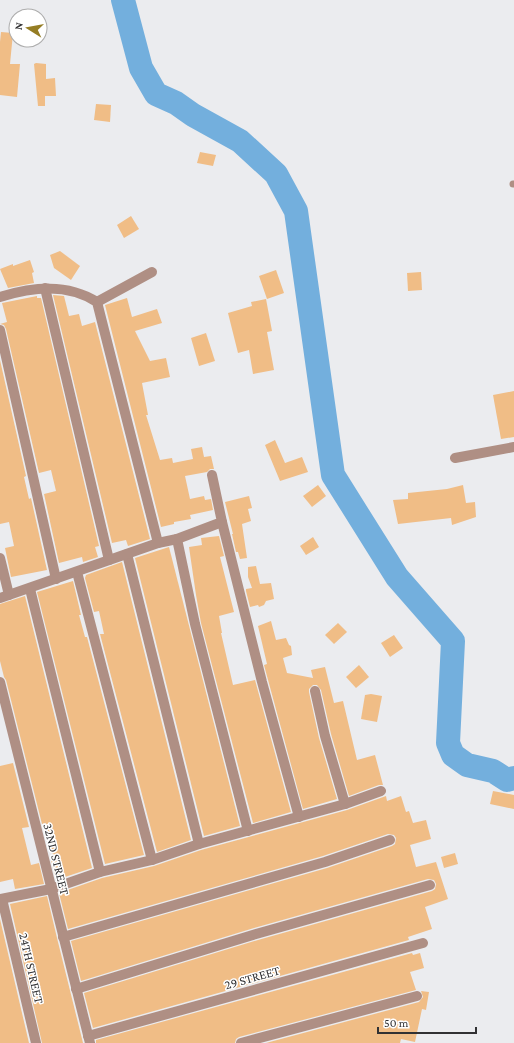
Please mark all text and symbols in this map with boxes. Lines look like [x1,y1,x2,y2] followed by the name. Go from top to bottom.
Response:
[8,8,48,48] north arrow
[12,21,25,31] text: N
[40,822,73,897] street label: 32ND STREET
[16,931,47,1005] street label: 24TH STREET
[223,962,281,993] street label: 29 STREET
[378,1009,476,1035] scale bar
[384,1016,409,1030] text: 50 m

